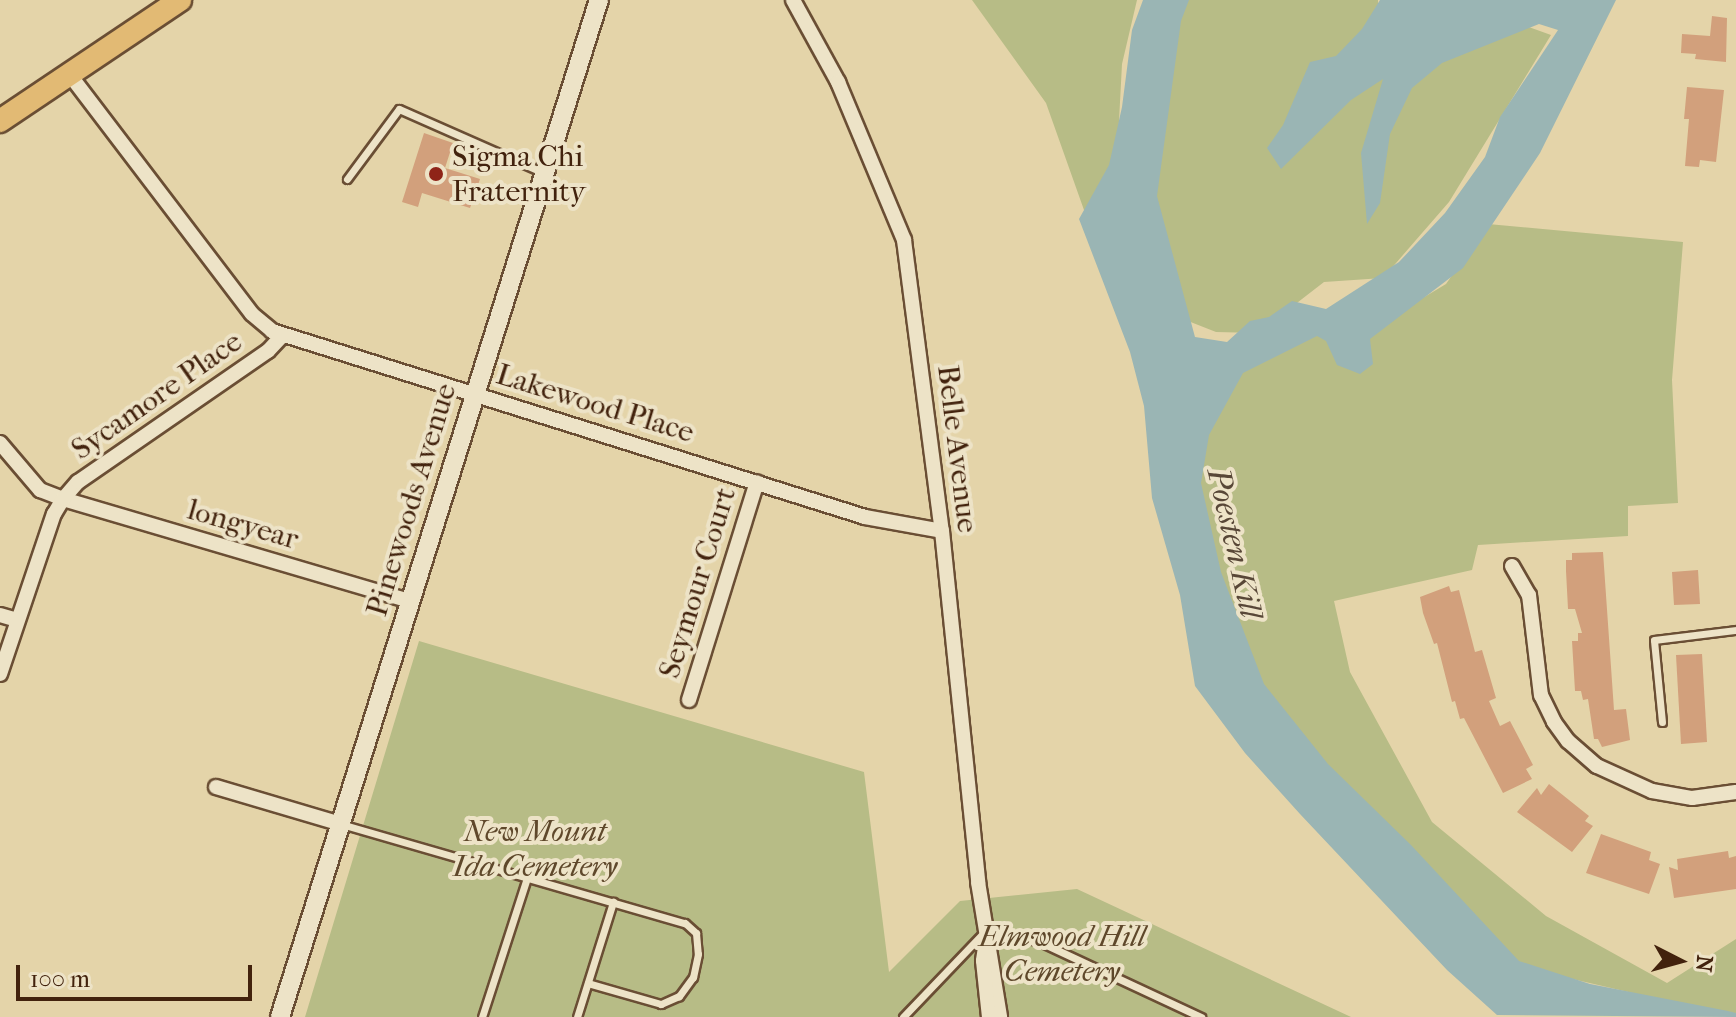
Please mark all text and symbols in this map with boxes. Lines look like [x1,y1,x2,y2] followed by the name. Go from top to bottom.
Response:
[452,139,586,210] place label: Sigma Chi Fraternity
[427,165,445,183] marker: Sigma Chi Fraternity
[65,324,249,468] street label: Sycamore Place
[492,357,698,451] street label: Lakewood Place
[929,363,985,535] street label: Belle Avenue
[359,379,465,621] street label: Pinewoods Avenue
[1198,464,1270,622] water label: Poesten Kill
[652,483,744,683] street label: Seymour Court
[184,492,302,558] street label: longyear
[453,814,617,884] park label: New Mount Ida Cemetery
[979,919,1145,990] park label: Elmwood Hill Cemetery
[1640,921,1720,1001] north arrow
[20,949,256,999] scale bar
[1690,954,1718,973] text: N
[30,965,90,993] text: 100 m

